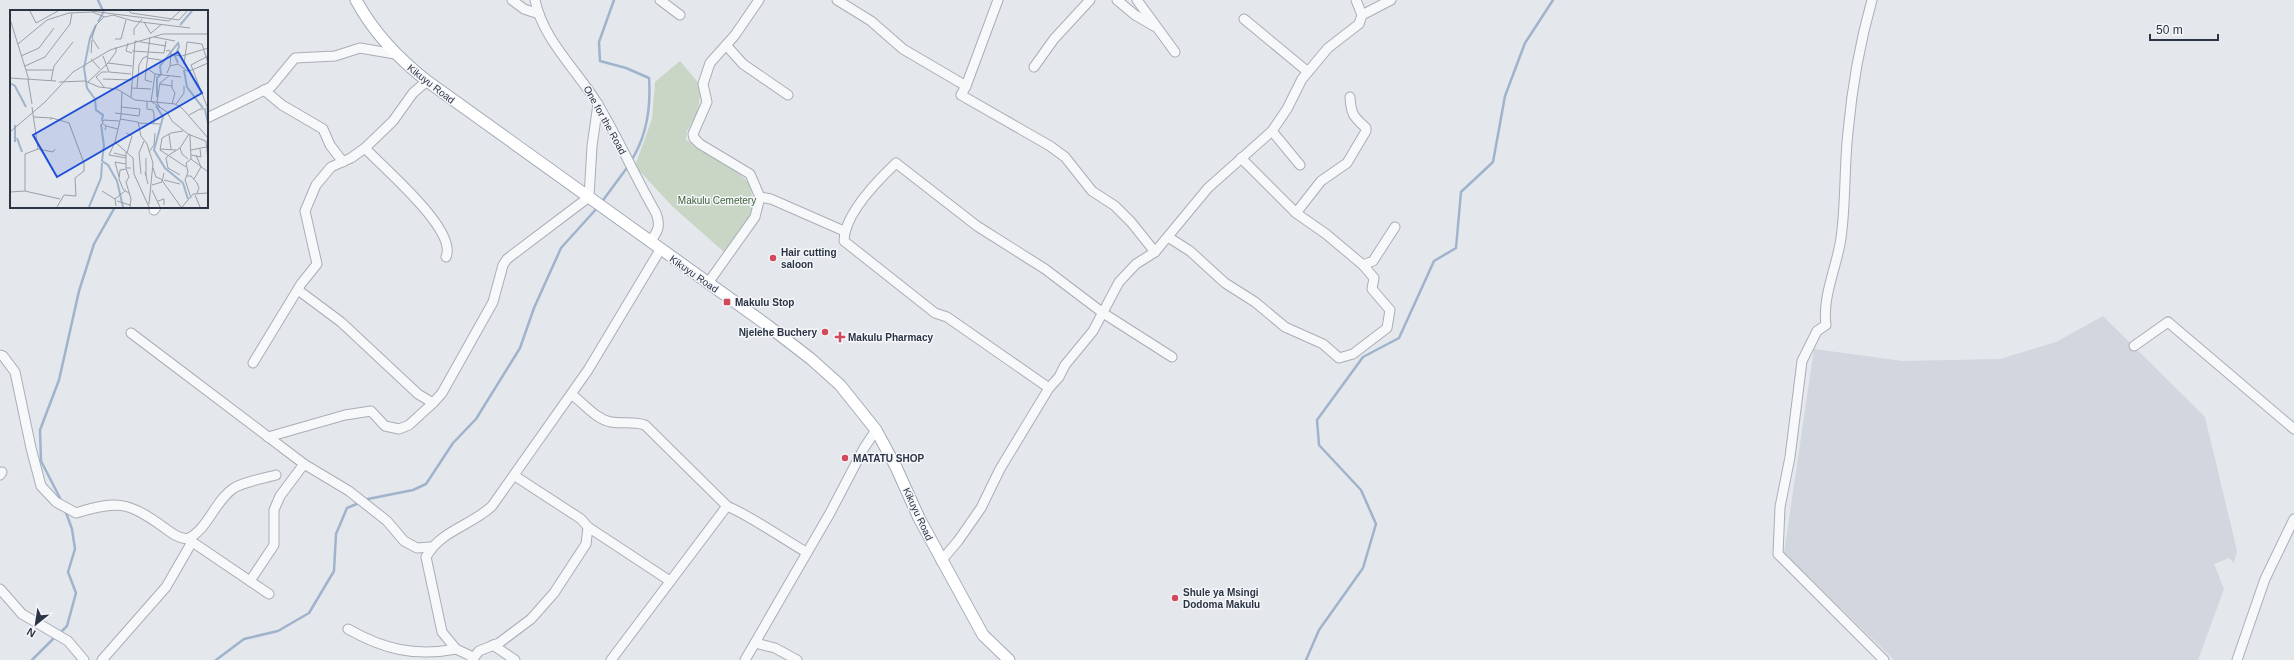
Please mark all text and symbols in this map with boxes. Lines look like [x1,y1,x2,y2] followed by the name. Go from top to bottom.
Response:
[10,10,208,208] inset map
[2150,16,2218,42] scale bar
[2156,23,2183,37] text: 50 m
[405,62,457,106] street label: Kikuyu Road
[582,84,628,156] street label: One for the Road
[678,195,756,206] park label: Makulu Cemetery
[781,247,837,270] place label: Hair cutting saloon
[668,253,720,295] street label: Kikuyu Road
[768,253,778,263] marker: Hair cutting saloon
[722,297,732,307] marker: Makulu Stop
[735,297,794,308] place label: Makulu Stop
[739,327,817,338] place label: Njelehe Buchery
[820,327,830,337] marker: Njelehe Buchery
[835,332,845,342] marker: Makulu Pharmacy
[848,332,933,343] place label: Makulu Pharmacy
[840,453,850,463] marker: MATATU SHOP
[853,453,924,464] place label: MATATU SHOP
[901,486,935,542] street label: Kikuyu Road
[1183,587,1260,610] place label: Shule ya Msingi Dodoma Makulu
[1170,593,1180,603] marker: Shule ya Msingi Dodoma Makulu
[16,604,56,644] north arrow
[25,625,37,640] text: N

